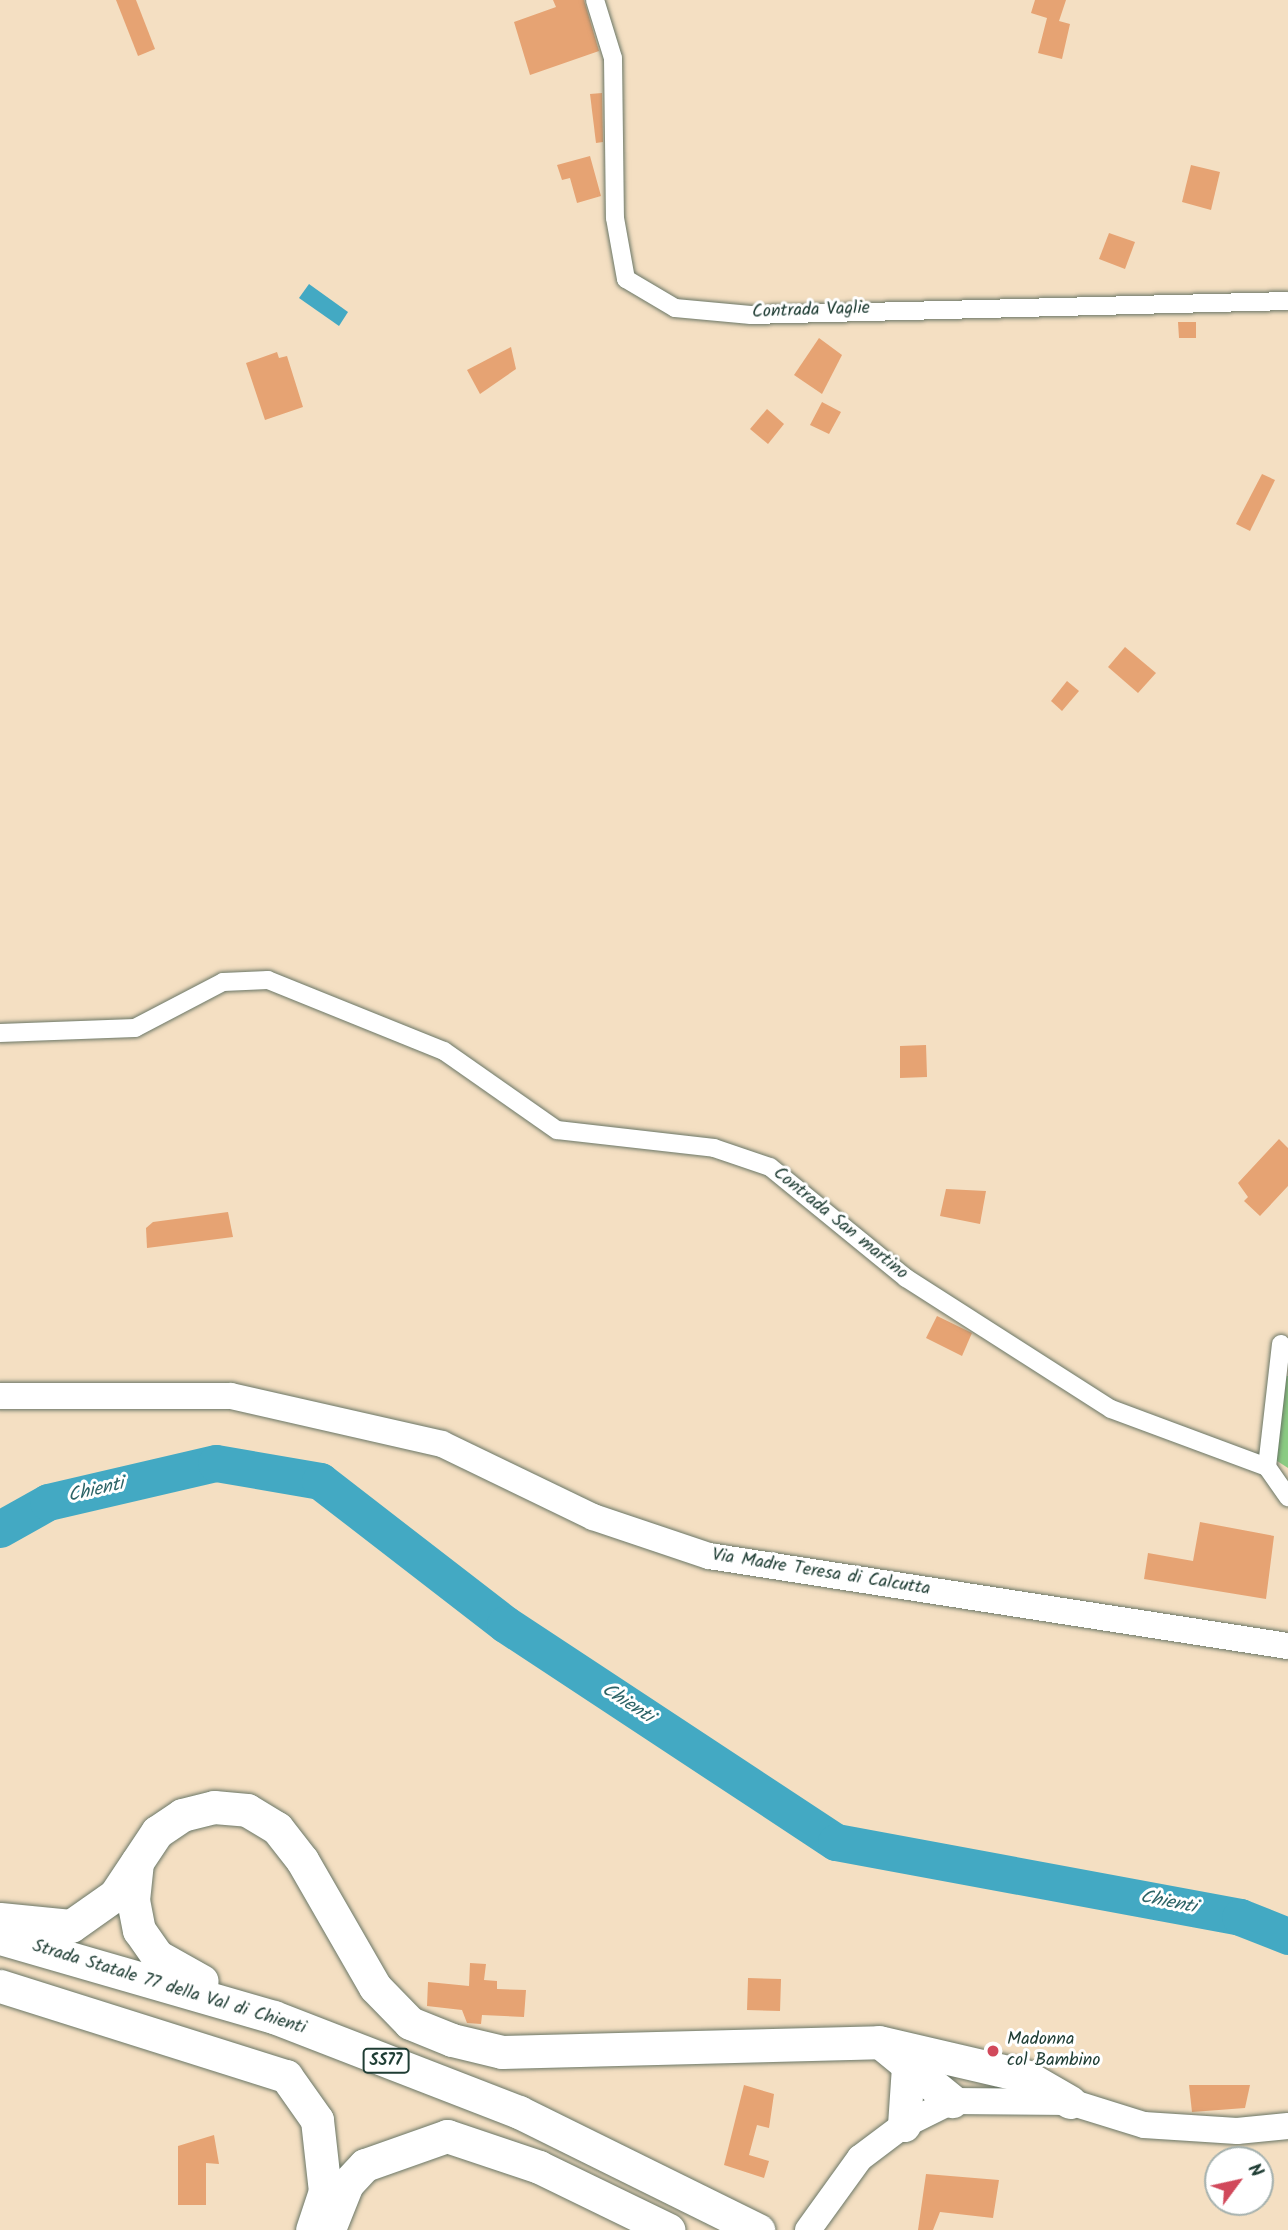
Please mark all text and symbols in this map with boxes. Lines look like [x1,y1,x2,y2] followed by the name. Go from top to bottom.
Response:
[752,298,870,324] street label: Contrada Vaglie
[768,1163,912,1285] street label: Contrada San martino
[66,1474,126,1508] water label: Chienti
[710,1545,932,1601] street label: Via Madre Teresa di Calcutta
[597,1679,657,1729] water label: Chienti
[1138,1886,1198,1920] water label: Chienti
[30,1936,308,2040] street label: Strada Statale 77 della Val di Chienti
[1007,2030,1101,2072] place label: Madonna col Bambino
[985,2043,1001,2059] marker: Madonna col Bambino
[362,2048,410,2074] road number: SS77
[1204,2146,1274,2216] north arrow
[1239,2157,1271,2184] text: N

